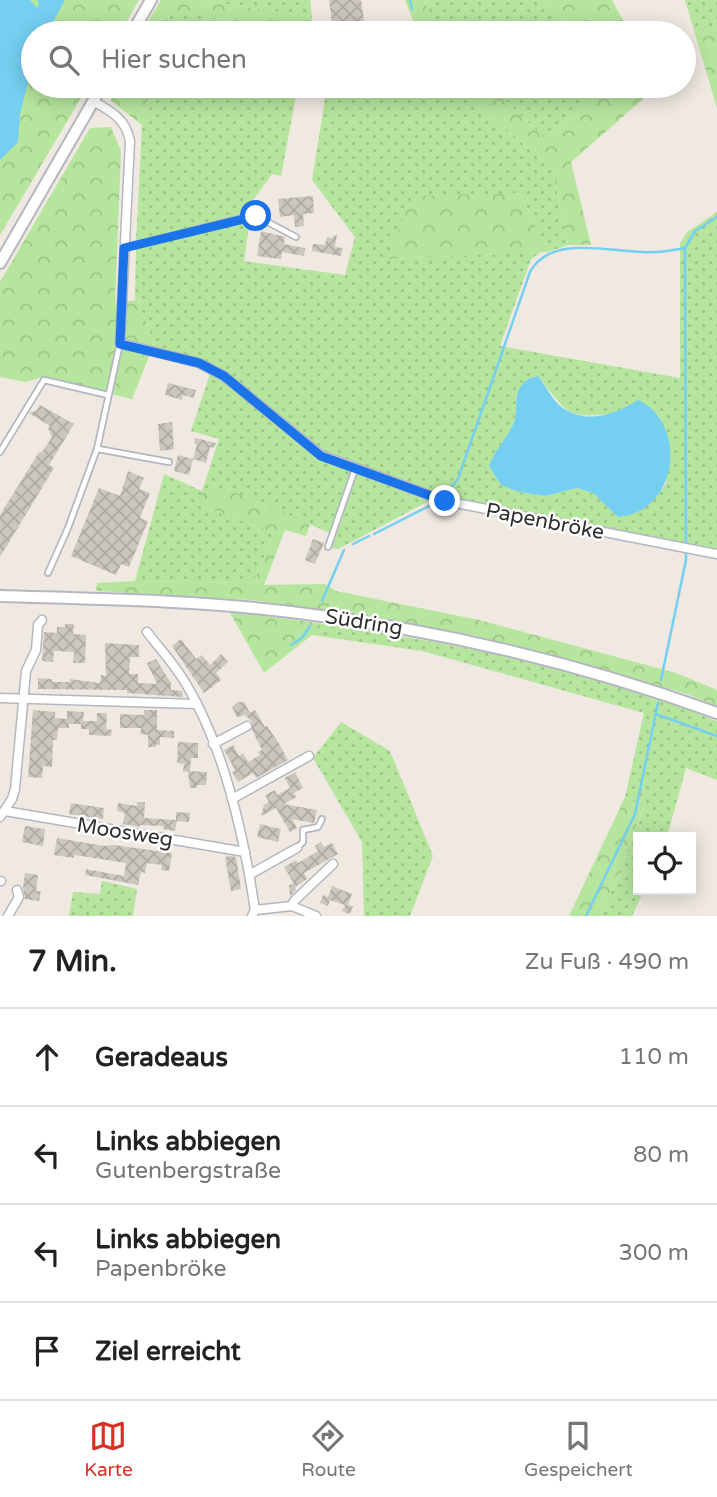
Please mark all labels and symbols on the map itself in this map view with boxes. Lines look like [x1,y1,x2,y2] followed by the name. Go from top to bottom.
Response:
[240,200,271,231] route start
[429,485,460,516] route end
[484,498,606,545] street label: Papenbröke
[323,604,404,641] street label: Südring
[75,813,175,852] street label: Moosweg

